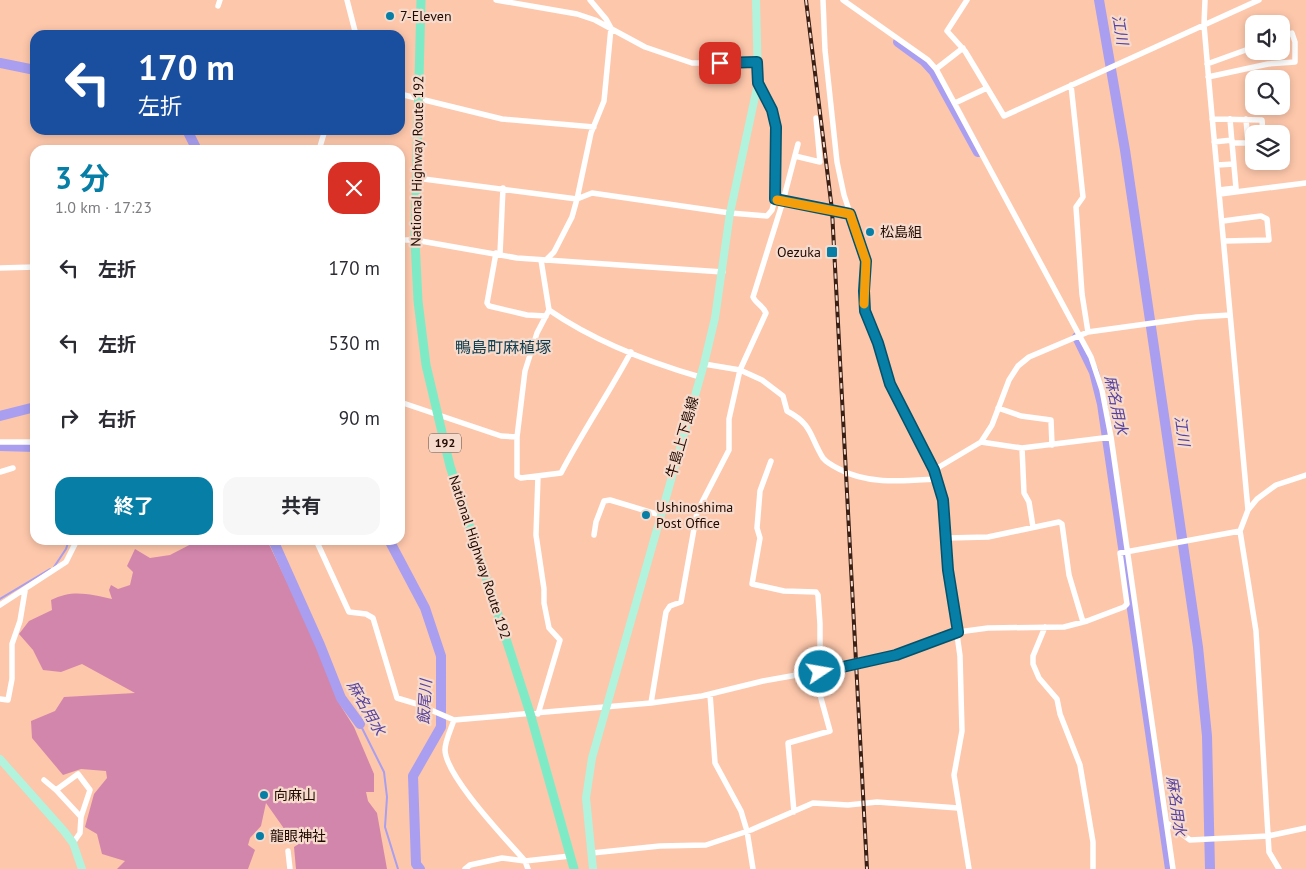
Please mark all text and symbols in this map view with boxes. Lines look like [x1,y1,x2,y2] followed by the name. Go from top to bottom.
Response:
[400,7,452,25] place label: 7-Eleven
[384,10,396,22] marker: 7-Eleven
[1109,13,1133,48] water label: 江川
[1245,15,1290,170] map controls
[1245,15,1290,60] button: sound
[699,42,741,84] pin
[138,44,235,90] text: 170 m
[706,49,734,77] icon: arrive
[55,50,120,115] icon: left
[1245,70,1290,115] button: search
[407,75,427,247] street label: National Highway Route 192
[138,92,182,120] text: 左折
[1245,125,1290,170] button: layers
[55,158,110,197] text: 3 分
[328,162,380,214] button: close
[55,197,152,217] text: 1.0 km · 17:23
[880,223,922,241] place label: 松島組
[864,226,876,238] marker: 松島組
[777,243,821,261] place label: Oezuka
[825,245,839,259] marker: Oezuka
[55,254,83,282] icon: left
[328,256,380,280] text: 170 m
[98,257,136,281] text: 左折
[55,329,83,357] icon: left
[328,331,380,355] text: 530 m
[98,332,136,356] text: 左折
[455,337,551,357] district label: 鴨島町麻植塚
[1101,374,1132,438] water label: 麻名用水
[662,394,702,480] street label: 牛島上下島線
[55,404,83,432] icon: right
[339,406,380,430] text: 90 m
[98,407,136,431] text: 右折
[1171,415,1194,449] water label: 江川
[429,433,461,452] road number: 192
[445,473,515,641] street label: National Highway Route 192
[55,477,213,535] button: 終了
[223,477,380,535] button: 共有
[656,498,733,532] place label: Ushinoshima Post Office
[640,509,652,521] marker: Ushinoshima Post Office
[793,645,845,697] position arrow
[343,677,391,740] water label: 麻名用水
[414,677,435,725] water label: 飯尾川
[1163,775,1190,839] water label: 麻名用水
[274,786,316,804] place label: 向麻山
[258,789,270,801] marker: 向麻山
[270,827,326,845] place label: 龍眼神社
[254,830,266,842] marker: 龍眼神社

